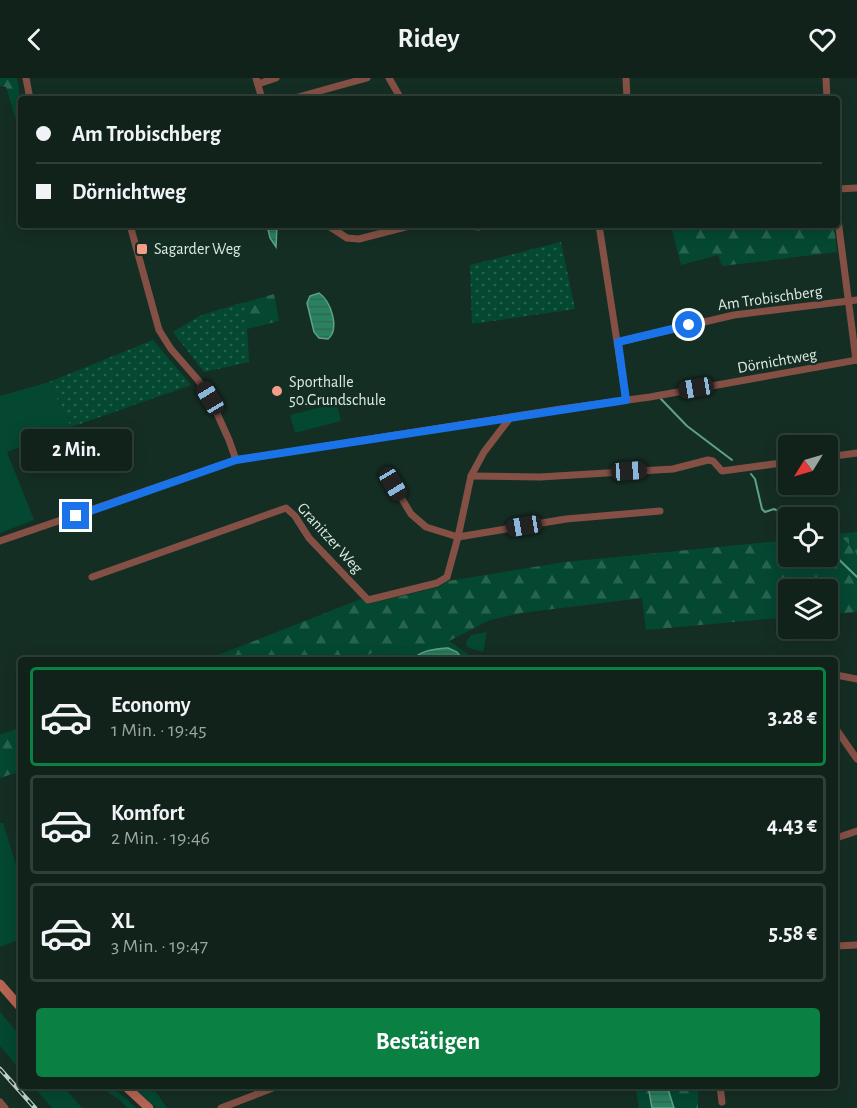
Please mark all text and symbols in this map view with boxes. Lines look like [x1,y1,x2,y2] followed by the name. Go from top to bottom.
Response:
[18,23,51,56] icon: back
[806,23,839,56] icon: heart
[398,25,460,52] text: Ridey
[72,123,221,145] text: Am Trobischberg
[72,181,186,203] text: Dörnichtweg
[154,241,241,257] place label: Sagarder Weg
[135,242,149,256] marker: Sagarder Weg
[717,283,824,313] street label: Am Trobischberg
[675,311,702,338] route start
[736,346,818,376] street label: Dörnichtweg
[289,374,386,408] place label: Sporthalle 50.Grundschule
[677,376,715,400] car
[193,378,227,418] car
[270,384,284,398] marker: Sporthalle 50.Grundschule
[20,429,132,471] callout: 2 Min.
[778,435,838,495] north arrow
[778,435,838,639] map controls
[52,440,101,460] text: 2 Min.
[610,461,648,481] car
[376,464,410,504] car
[294,500,366,577] street label: Granitzer Weg
[62,502,89,529] route end
[778,507,838,567] button: locate
[505,514,543,538] car
[778,579,838,639] button: layers
[39,690,93,744] icon: car
[111,694,191,716] text: Economy
[768,706,817,728] text: 3.28 €
[111,720,207,740] text: 1 Min. · 19:45
[39,798,93,852] icon: car
[111,802,185,824] text: Komfort
[767,814,817,836] text: 4.43 €
[111,828,210,848] text: 2 Min. · 19:46
[39,906,93,960] icon: car
[111,910,134,932] text: XL
[769,922,817,944] text: 5.58 €
[111,936,208,956] text: 3 Min. · 19:47
[36,1008,820,1077] button: Bestätigen

